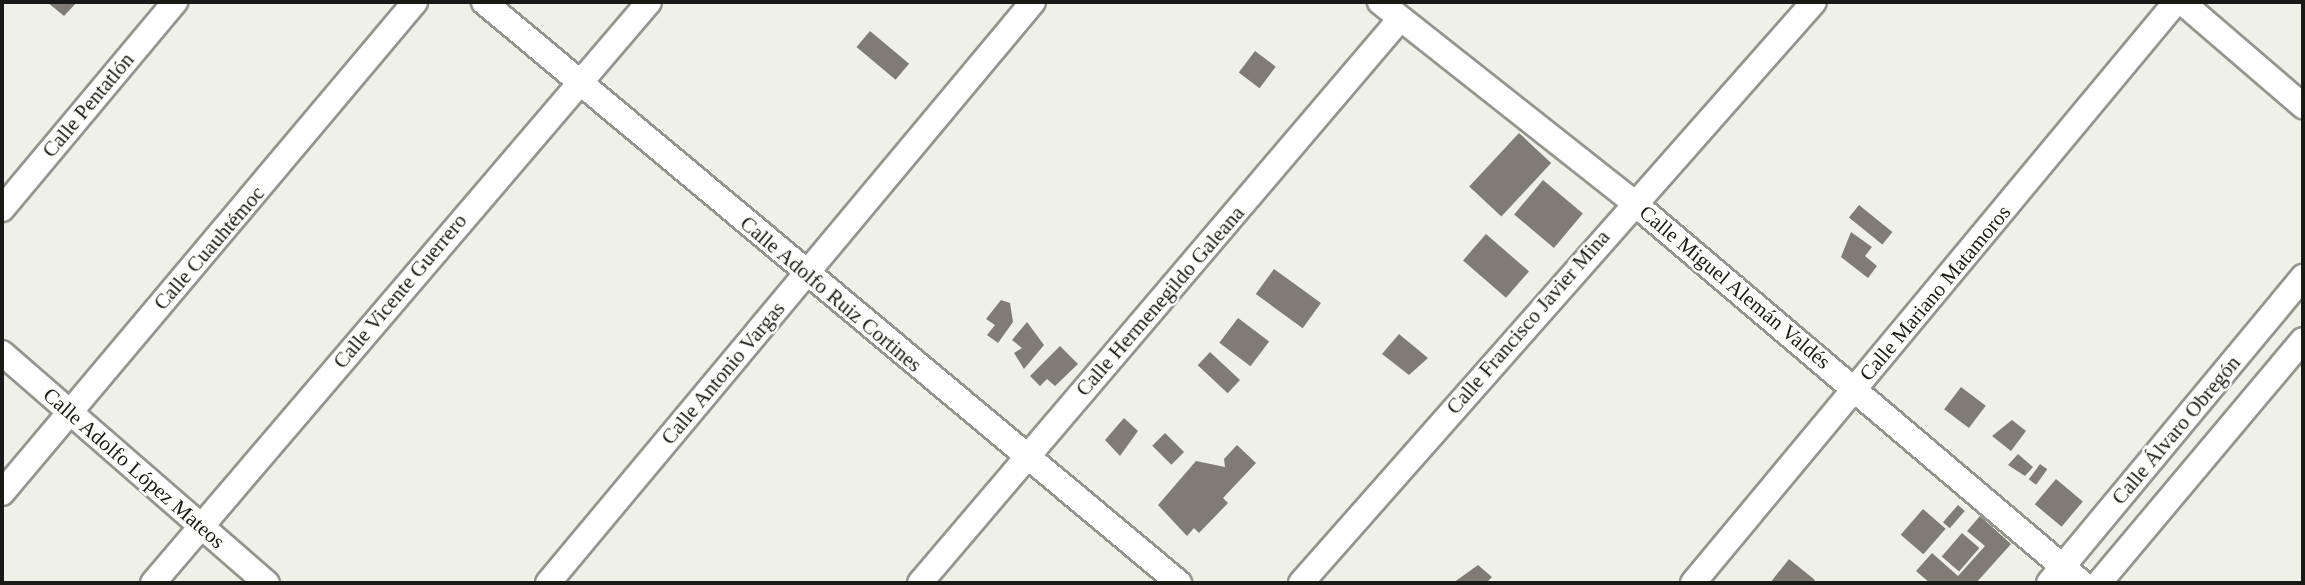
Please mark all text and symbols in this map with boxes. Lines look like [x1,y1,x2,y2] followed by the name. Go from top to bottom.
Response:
[37,48,139,162] street label: Calle Pentatlón
[148,181,270,315] street label: Calle Cuauhtémoc
[1634,199,1836,375] street label: Calle Miguel Alemán Valdés
[1854,200,2016,386] street label: Calle Mariano Matamoros
[1071,201,1249,401] street label: Calle Hermenegildo Galeana
[328,208,472,374] street label: Calle Vicente Guerrero
[735,210,927,378] street label: Calle Adolfo Ruiz Cortines
[1441,225,1615,419] street label: Calle Francisco Javier Mina
[655,296,791,450] street label: Calle Antonio Vargas
[2106,350,2246,510] street label: Calle Álvaro Obregón
[37,382,231,554] street label: Calle Adolfo López Mateos

